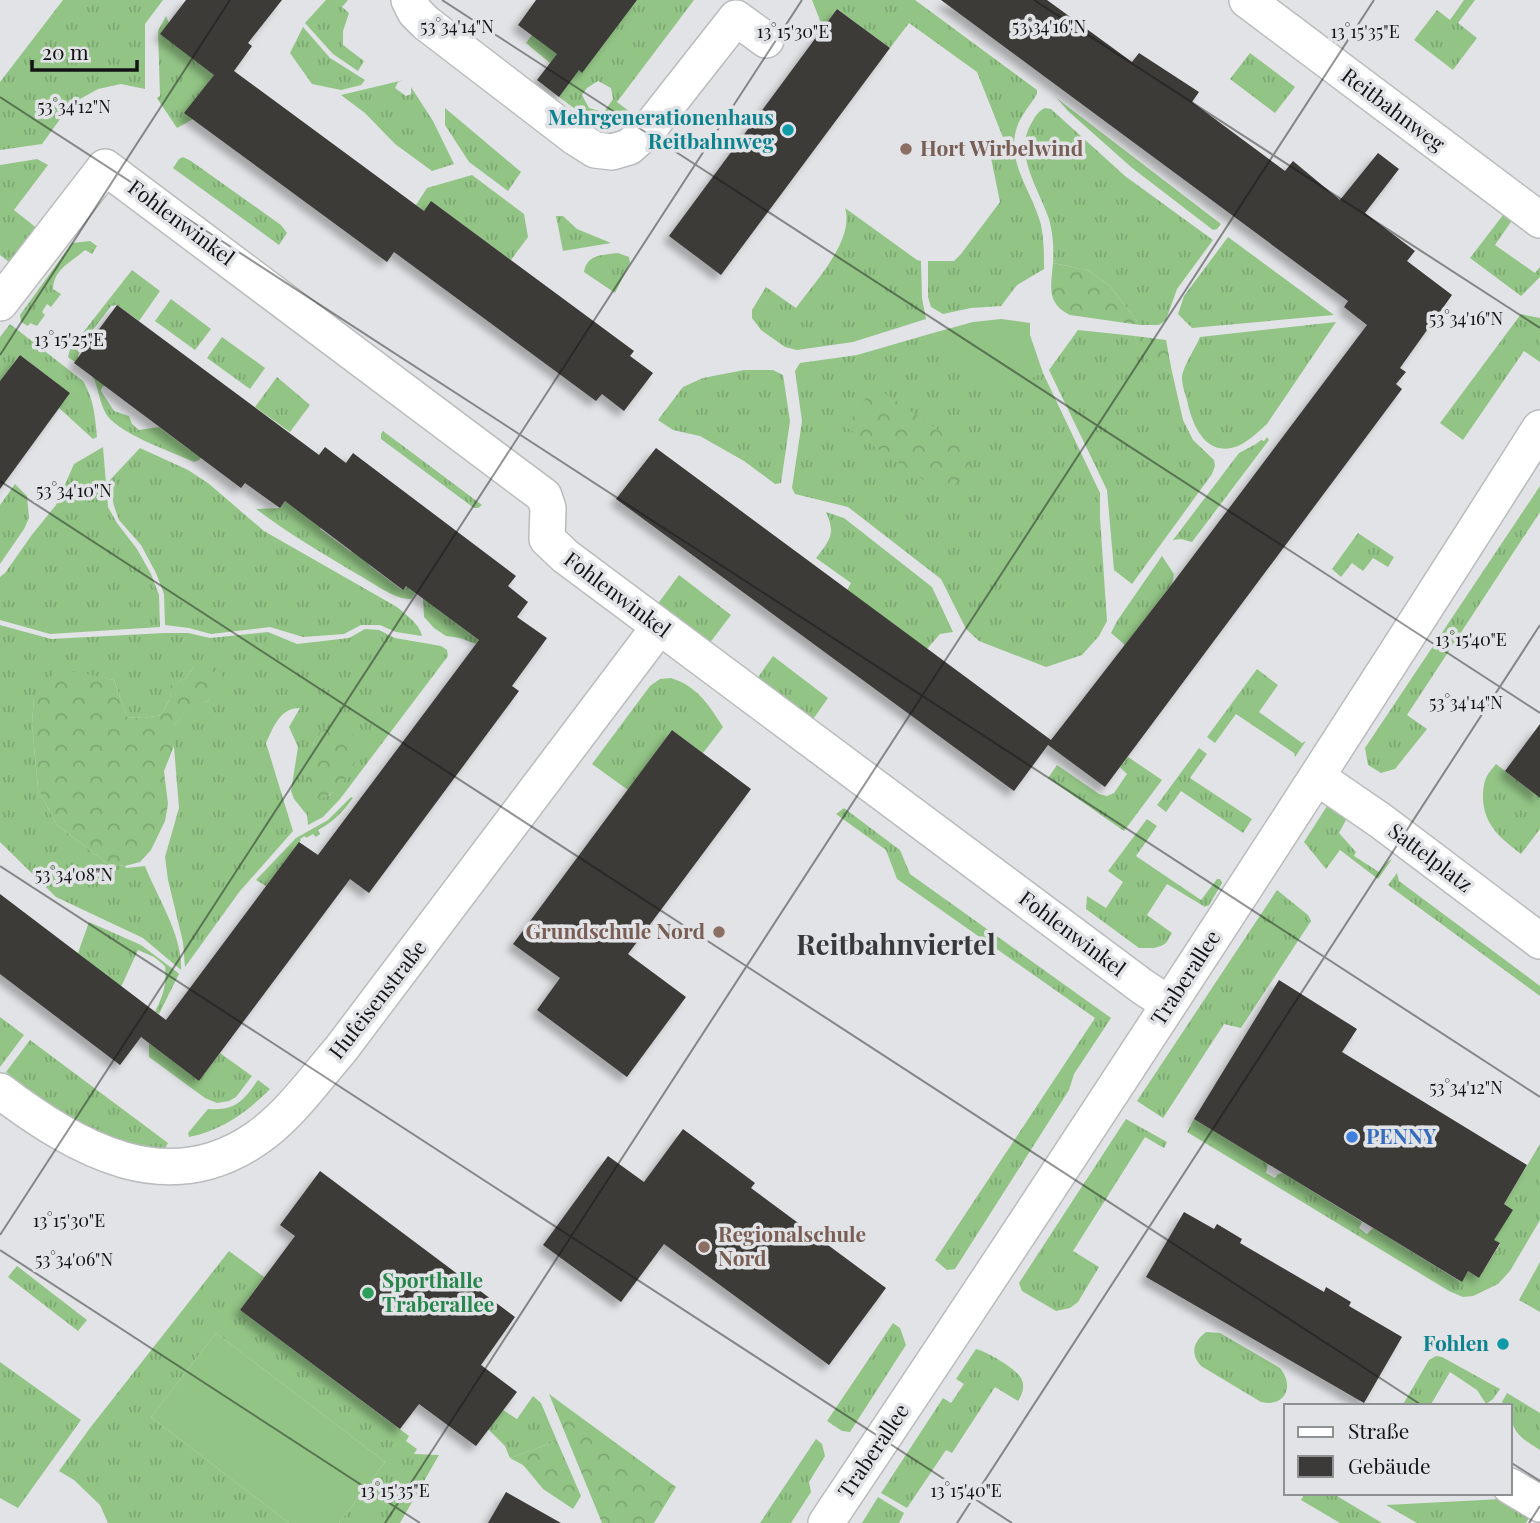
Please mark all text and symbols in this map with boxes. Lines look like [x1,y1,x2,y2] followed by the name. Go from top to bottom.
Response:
[420,14,494,38] text: 53°34'14"N
[1012,14,1086,38] text: 53°34'16"N
[757,19,829,43] text: 13°15'30"E
[1330,19,1400,43] text: 13°15'35"E
[32,28,136,72] scale bar
[42,37,89,65] text: 20 m
[1337,60,1452,156] street label: Reitbahnweg
[37,94,111,118] text: 53°34'12"N
[548,102,774,154] place label: Mehrgenerationenhaus Reitbahnweg
[780,122,796,138] marker: Mehrgenerationenhaus Reitbahnweg
[920,133,1084,161] place label: Hort Wirbelwind
[898,141,914,157] marker: Hort Wirbelwind
[123,172,241,271] street label: Fohlenwinkel
[1429,306,1503,330] text: 53°34'16"N
[34,327,104,351] text: 13°15'25"E
[36,478,112,502] text: 53°34'10"N
[559,544,677,643] street label: Fohlenwinkel
[1435,627,1507,651] text: 13°15'40"E
[1429,690,1503,714] text: 53°34'14"N
[1383,816,1479,897] street label: Sattelplatz
[35,862,114,886] text: 53°34'08"N
[1014,883,1132,982] street label: Fohlenwinkel
[525,916,705,944] place label: Grundschule Nord
[711,924,727,940] marker: Grundschule Nord
[1143,924,1226,1030] street label: Traberallee
[796,925,996,962] district label: Reitbahnviertel
[321,934,432,1064] street label: Hufeisenstraße
[1429,1075,1503,1099] text: 53°34'12"N
[1366,1121,1436,1149] place label: PENNY
[1344,1129,1360,1145] marker: PENNY
[33,1208,105,1232] text: 13°15'30"E
[718,1219,866,1271] place label: Regionalschule Nord
[696,1239,712,1255] marker: Regionalschule Nord
[35,1247,113,1271] text: 53°34'06"N
[382,1265,494,1317] place label: Sporthalle Traberallee
[360,1285,376,1301] marker: Sporthalle Traberallee
[1423,1328,1489,1356] place label: Fohlen
[1495,1336,1511,1352] marker: Fohlen
[830,1397,914,1503] street label: Traberallee
[1284,1404,1512,1495] legend
[1348,1416,1409,1444] text: Straße
[1348,1451,1431,1479] text: Gebäude
[360,1478,430,1502] text: 13°15'35"E
[930,1478,1002,1502] text: 13°15'40"E

